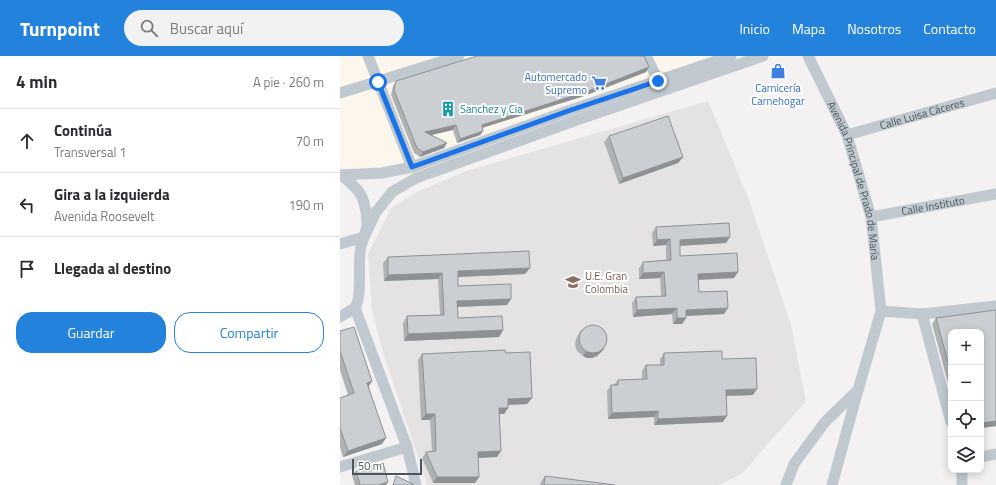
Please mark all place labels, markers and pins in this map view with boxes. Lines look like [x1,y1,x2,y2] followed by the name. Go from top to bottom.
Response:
[769,62,787,80] shop icon: Carnicería Carnehogar
[525,69,587,98] place label: Automercado Supremo
[590,74,608,92] supermarket icon: Automercado Supremo
[751,80,805,109] place label: Carnicería Carnehogar
[439,100,457,118] building icon: Sanchez y Cia
[460,101,523,117] place label: Sanchez y Cia
[585,268,628,297] place label: U.E. Gran Colombia
[564,273,582,291] school or university icon: U.E. Gran Colombia

